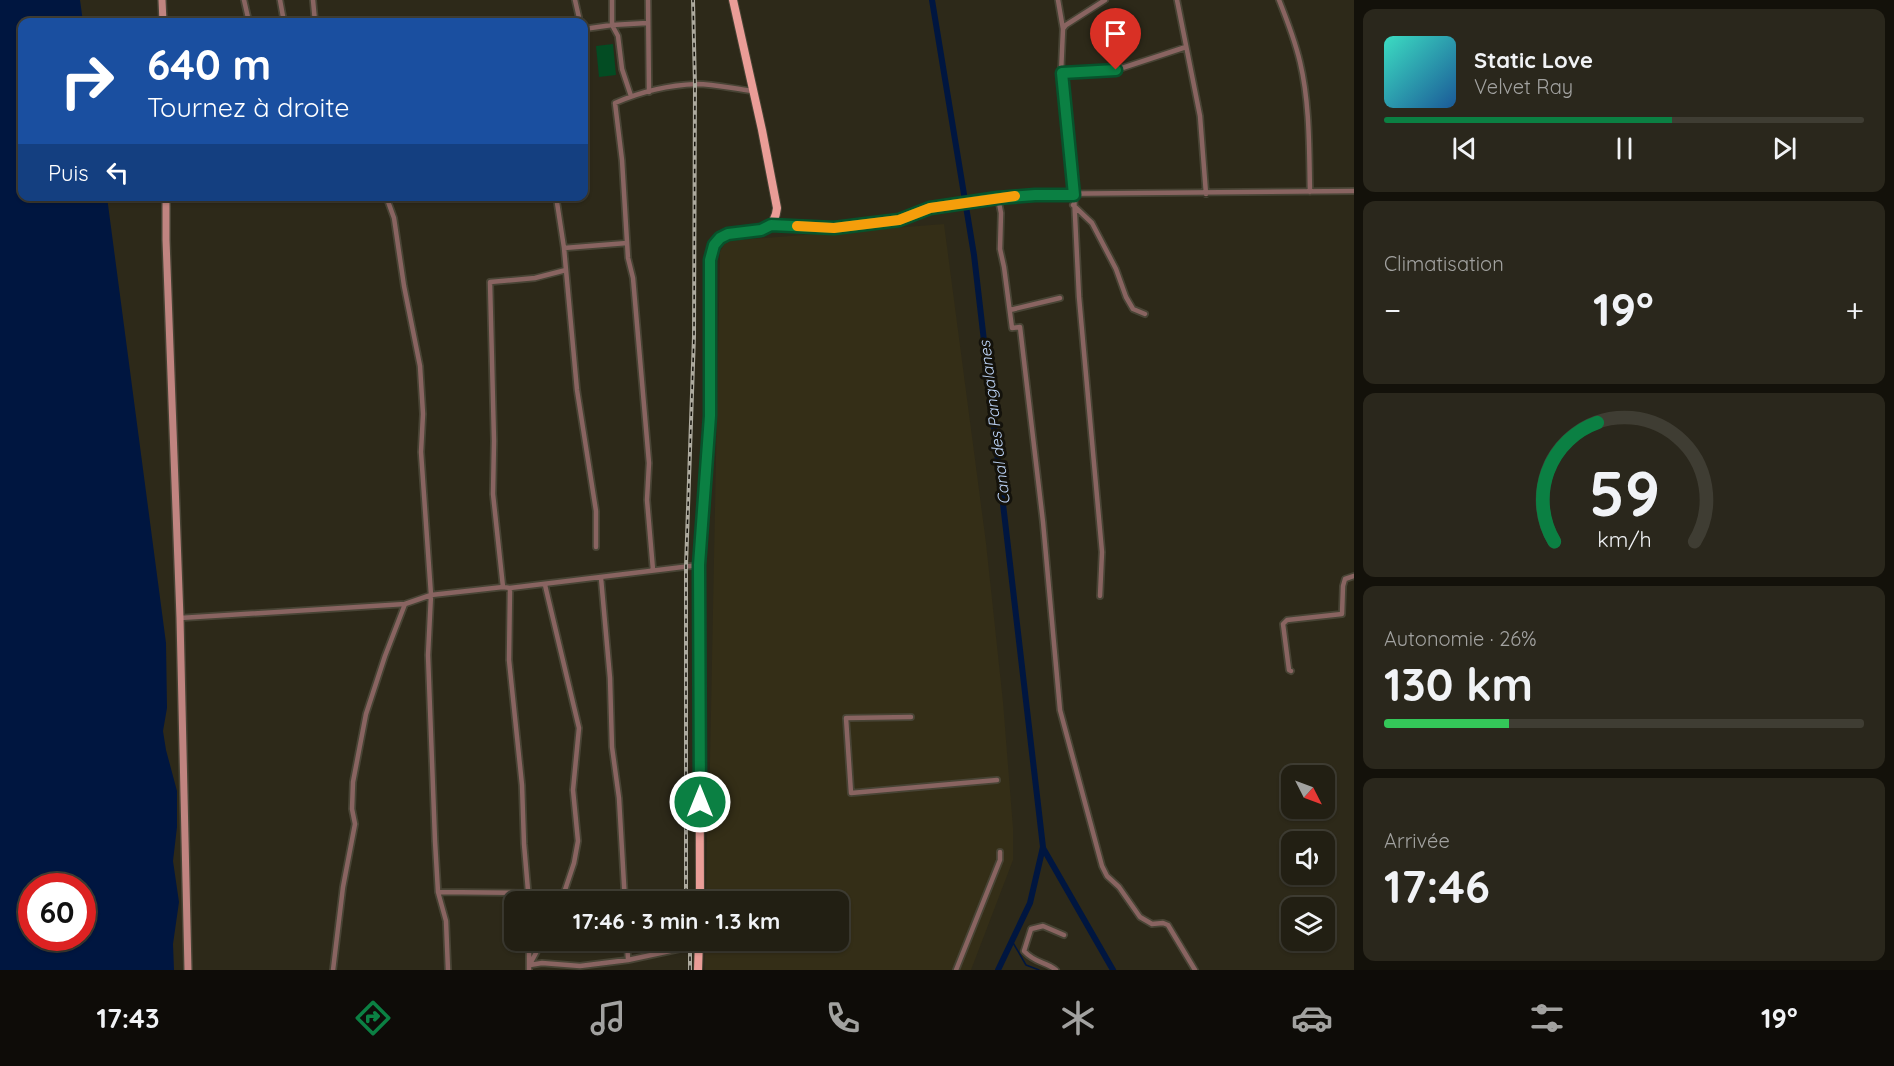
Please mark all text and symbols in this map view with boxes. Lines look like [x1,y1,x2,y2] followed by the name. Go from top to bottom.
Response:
[1090,8,1141,70] pin
[1099,17,1132,50] icon: arrive
[147,38,271,91] text: 640 m
[48,42,126,120] icon: right
[1474,46,1593,74] text: Static Love
[1474,74,1573,99] text: Velvet Ray
[147,90,350,124] text: Tournez à droite
[1448,132,1481,165] icon: previous
[1608,132,1641,165] icon: pause
[1768,132,1801,165] icon: next
[101,156,134,189] icon: left
[48,159,89,187] text: Puis
[1384,251,1504,276] text: Climatisation
[1593,281,1654,337] text: 19°
[1384,289,1401,330] text: −
[1845,289,1864,330] text: +
[974,338,1014,506] water label: Canal des Pangalanes
[1588,454,1660,532] text: 59
[1597,526,1651,552] text: km/h
[1384,626,1537,651] text: Autonomie · 26%
[1384,656,1533,712] text: 130 km
[1281,765,1335,819] north arrow
[1281,765,1335,951] map controls
[668,770,732,834] position arrow
[1384,828,1450,853] text: Arrivée
[1281,831,1335,885] button: sound
[1384,858,1490,914] text: 17:46
[18,873,96,951] speed limit sign: 60
[1281,897,1335,951] button: layers
[573,907,780,935] text: 17:46 · 3 min · 1.3 km
[352,997,394,1039] icon: directions
[587,997,629,1039] icon: music
[822,997,864,1039] icon: phone
[1057,997,1099,1039] icon: climate
[1291,997,1333,1039] icon: car
[1526,997,1568,1039] icon: filters
[96,1001,159,1035] text: 17:43
[1761,1001,1798,1035] text: 19°

